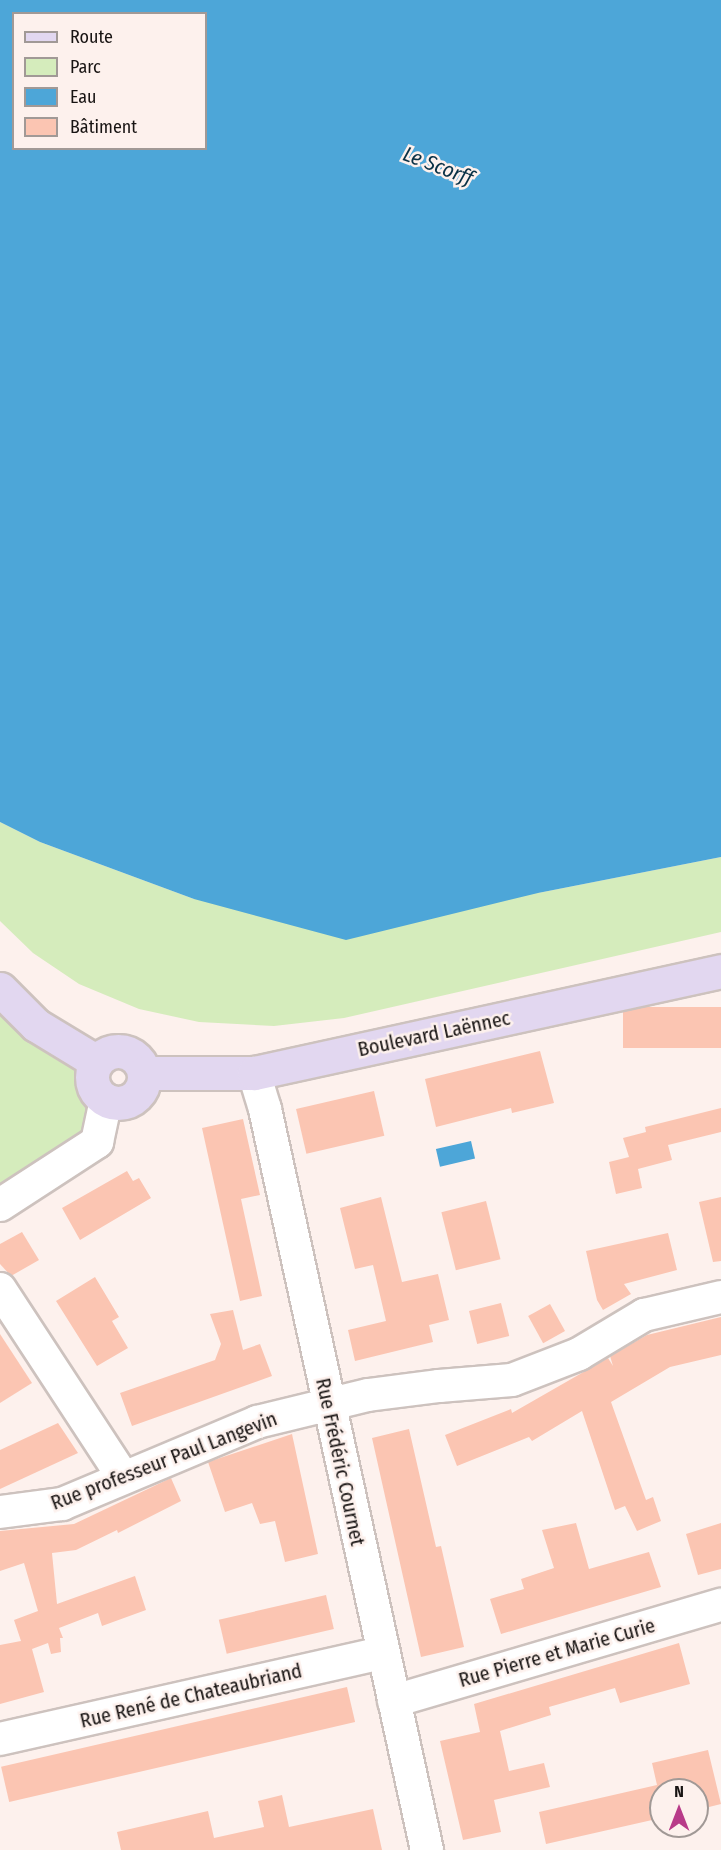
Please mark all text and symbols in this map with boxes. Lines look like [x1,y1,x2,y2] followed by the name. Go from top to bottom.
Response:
[12,12,207,150] legend
[70,26,113,48] text: Route
[70,56,101,78] text: Parc
[70,86,96,108] text: Eau
[70,116,137,138] text: Bâtiment
[399,141,477,191] water label: Le Scorff
[356,1006,512,1062] street label: Boulevard Laënnec
[311,1376,369,1548] street label: Rue Frédéric Cournet
[48,1407,280,1515] street label: Rue professeur Paul Langevin
[456,1613,658,1693] street label: Rue Pierre et Marie Curie
[78,1659,304,1733] street label: Rue René de Chateaubriand
[649,1778,709,1838] north arrow
[674,1782,684,1801] text: N

